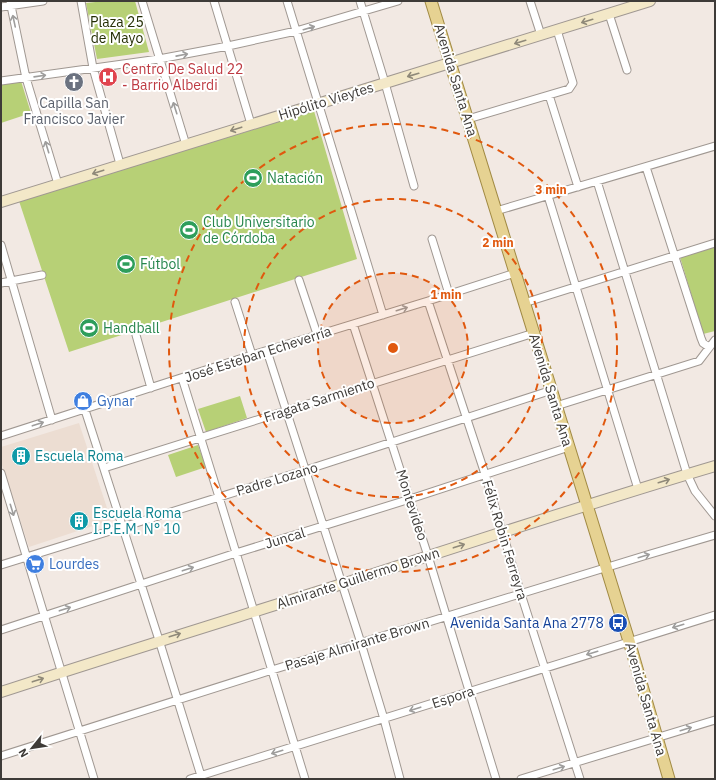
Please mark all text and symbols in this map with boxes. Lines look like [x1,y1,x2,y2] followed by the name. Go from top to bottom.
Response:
[90,13,144,47] park label: Plaza 25 de Mayo
[10,15,18,28] one-way arrow
[580,18,593,25] one-way arrow
[430,21,482,139] street label: Avenida Santa Ana
[302,23,315,31] one-way arrow
[513,39,526,46] one-way arrow
[175,50,188,58] one-way arrow
[122,60,243,94] place label: Centro De Salud 22 - Barrio Alberdi
[97,66,119,88] hospital icon: Centro De Salud 22 - Barrio Alberdi
[63,71,85,93] church icon: Capilla San Francisco Javier
[407,71,420,79] one-way arrow
[33,72,46,80] one-way arrow
[276,78,376,124] street label: Hipólito Vieytes
[23,94,125,128] place label: Capilla San Francisco Javier
[170,102,178,114] one-way arrow
[229,126,242,133] one-way arrow
[43,141,50,154] one-way arrow
[242,167,264,189] sports icon: Natación
[92,168,104,176] one-way arrow
[267,169,323,187] place label: Natación
[535,182,567,197] text: 3 min
[203,213,315,247] place label: Club Universitario de Córdoba
[178,219,200,241] sports icon: Club Universitario de Córdoba
[482,235,514,250] text: 2 min
[115,253,137,275] sports icon: Fútbol
[140,255,180,273] place label: Fútbol
[430,287,462,302] text: 1 min
[396,305,409,312] one-way arrow
[78,317,100,339] sports icon: Handball
[103,319,160,337] place label: Handball
[182,322,334,386] street label: José Esteban Echeverría
[525,331,577,449] street label: Avenida Santa Ana
[386,341,400,355] centre of rings
[261,374,377,426] street label: Fragata Sarmiento
[72,390,94,412] shop icon: Gynar
[97,392,134,410] place label: Gynar
[31,420,44,427] one-way arrow
[10,445,32,467] building icon: Escuela Roma
[35,447,124,465] place label: Escuela Roma
[234,458,320,500] street label: Padre Lozano
[392,467,432,543] street label: Montevideo
[658,477,671,484] one-way arrow
[478,478,532,603] street label: Félix Robin Ferreyra
[9,504,16,517] one-way arrow
[93,504,182,538] place label: Escuela Roma I.P.E.M. N° 10
[68,510,90,532] building icon: Escuela Roma I.P.E.M. N° 10
[263,523,308,553] street label: Juncal
[453,542,466,549] one-way arrow
[274,543,442,613] street label: Almirante Guillermo Brown
[637,552,650,559] one-way arrow
[24,553,46,575] supermarket icon: Lourdes
[49,555,100,573] place label: Lourdes
[182,565,195,572] one-way arrow
[58,605,71,612] one-way arrow
[607,612,629,634] bus stop icon: Avenida Santa Ana 2778
[283,613,431,675] street label: Pasaje Almirante Brown
[450,614,604,632] place label: Avenida Santa Ana 2778
[671,623,684,630] one-way arrow
[169,631,181,639] one-way arrow
[621,640,671,758] street label: Avenida Santa Ana
[585,650,598,657] one-way arrow
[31,676,44,683] one-way arrow
[430,682,477,712] street label: Espora
[408,706,421,713] one-way arrow
[679,725,692,732] one-way arrow
[12,728,52,768] north arrow
[15,746,31,760] text: N
[271,749,284,756] one-way arrow
[552,764,565,771] one-way arrow

